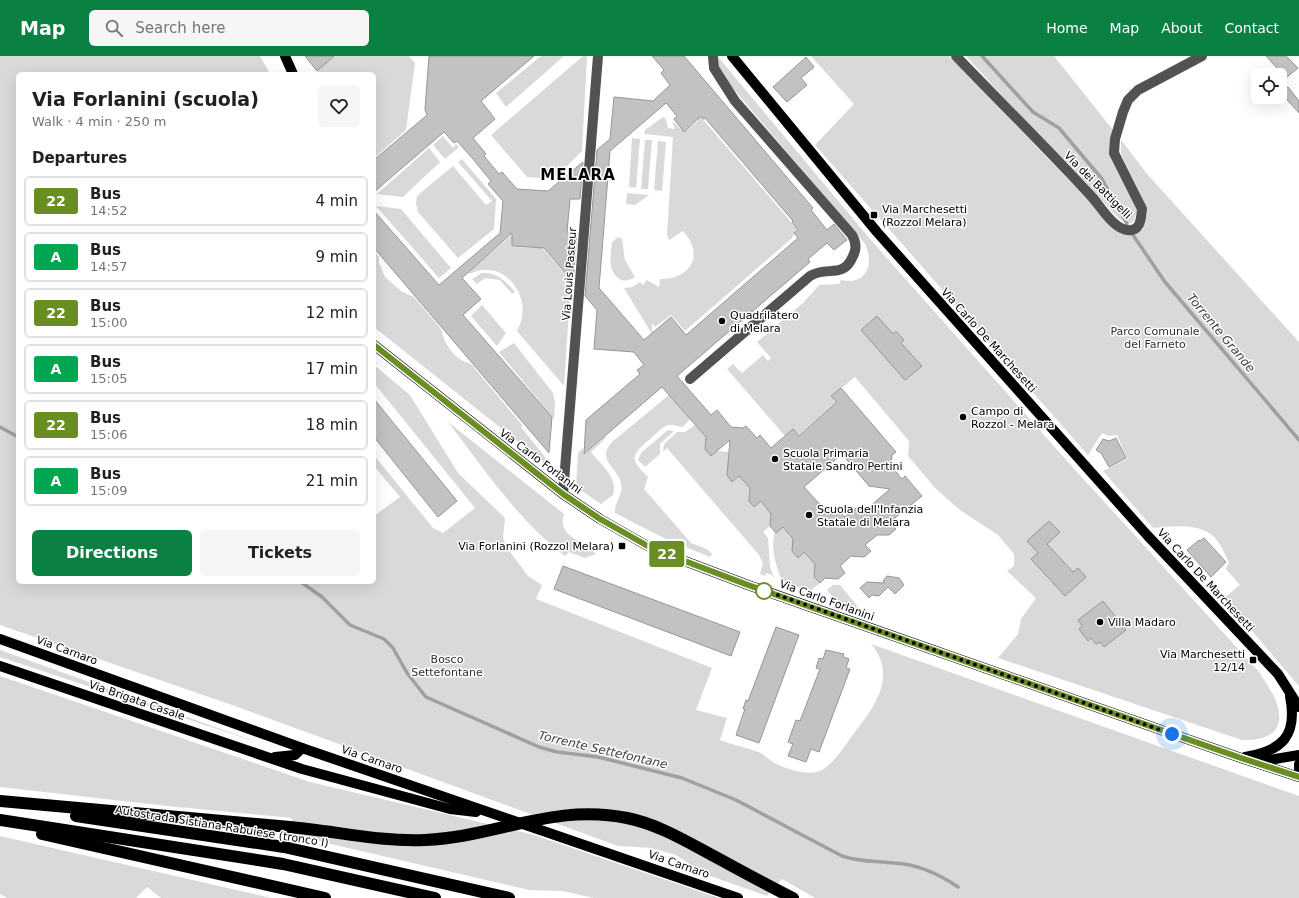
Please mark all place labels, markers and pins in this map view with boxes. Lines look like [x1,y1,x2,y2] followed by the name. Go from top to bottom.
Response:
[882,203,967,229] place label: Via Marchesetti (Rozzol Melara)
[869,210,879,220] marker: Via Marchesetti (Rozzol Melara)
[730,309,799,335] place label: Quadrilatero di Melara
[717,316,727,326] marker: Quadrilatero di Melara
[971,405,1055,431] place label: Campo di Rozzol - Melara
[958,412,968,422] marker: Campo di Rozzol - Melara
[783,447,903,473] place label: Scuola Primaria Statale Sandro Pertini
[770,454,780,464] marker: Scuola Primaria Statale Sandro Pertini
[817,503,923,529] place label: Scuola dell'Infanzia Statale di Melara
[804,510,814,520] marker: Scuola dell'Infanzia Statale di Melara
[458,540,614,553] place label: Via Forlanini (Rozzol Melara)
[617,541,627,551] marker: Via Forlanini (Rozzol Melara)
[755,582,773,600] unlabelled marker
[1108,616,1176,629] place label: Villa Madaro
[1095,617,1105,627] marker: Villa Madaro
[1160,648,1245,674] place label: Via Marchesetti 12/14
[1248,655,1258,665] marker: Via Marchesetti 12/14

